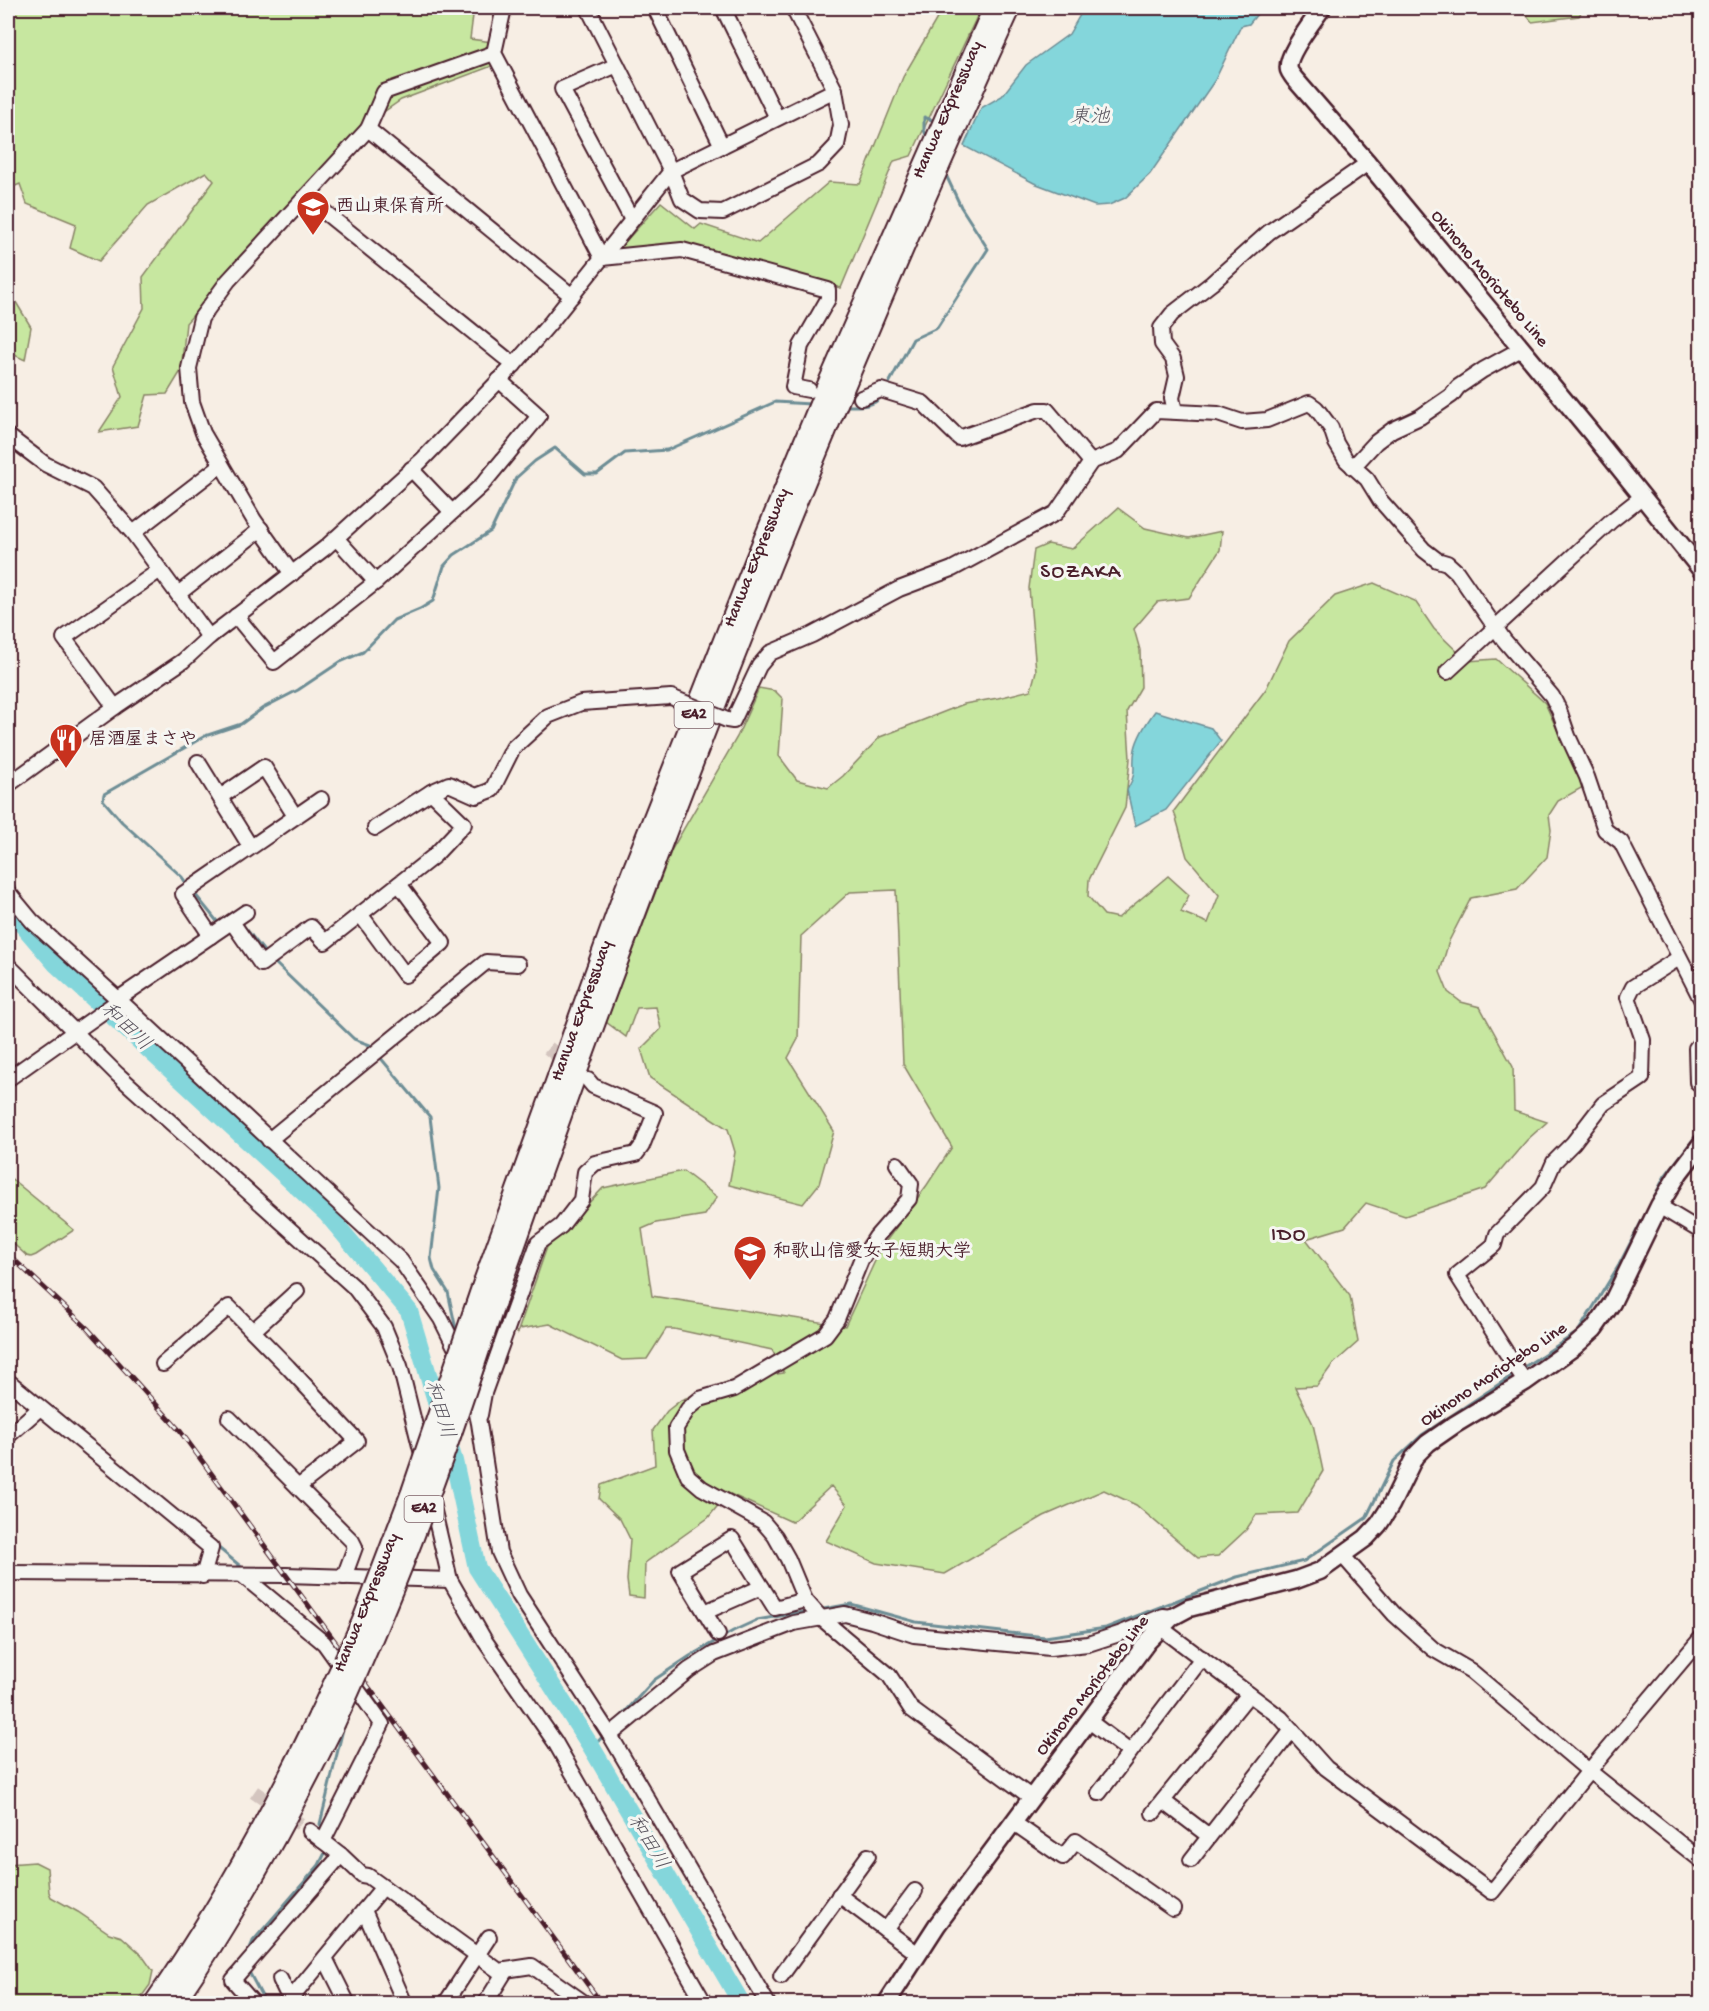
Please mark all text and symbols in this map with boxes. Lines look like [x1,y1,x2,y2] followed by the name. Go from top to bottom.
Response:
[908,38,988,182] street label: Hanwa Expressway
[1070,105,1111,130] water label: 東池
[295,189,331,236] school or university icon: 西山東保育所
[336,196,444,218] place label: 西山東保育所
[1426,206,1553,352] street label: Okinono Moriotebo Line
[719,485,795,631] street label: Hanwa Expressway
[1040,561,1122,586] district label: SOZAKA
[674,702,714,728] road number: E42
[48,722,84,769] restaurant icon: 居酒屋まさや
[89,729,197,751] place label: 居酒屋まさや
[547,938,617,1084] street label: Hanwa Expressway
[95,998,155,1057] water label: 和田川
[1271,1224,1307,1249] district label: IDO
[732,1234,768,1281] school or university icon: 和歌山信愛女子短期大学
[773,1241,971,1263] place label: 和歌山信愛女子短期大学
[1417,1318,1572,1432] street label: Okinono Moriotebo Line
[418,1378,459,1442] water label: 和田川
[404,1496,444,1522] road number: E42
[329,1530,405,1676] street label: Hanwa Expressway
[1032,1611,1155,1760] street label: Okinono Moriotebo Line
[622,1811,673,1875] water label: 和田川

